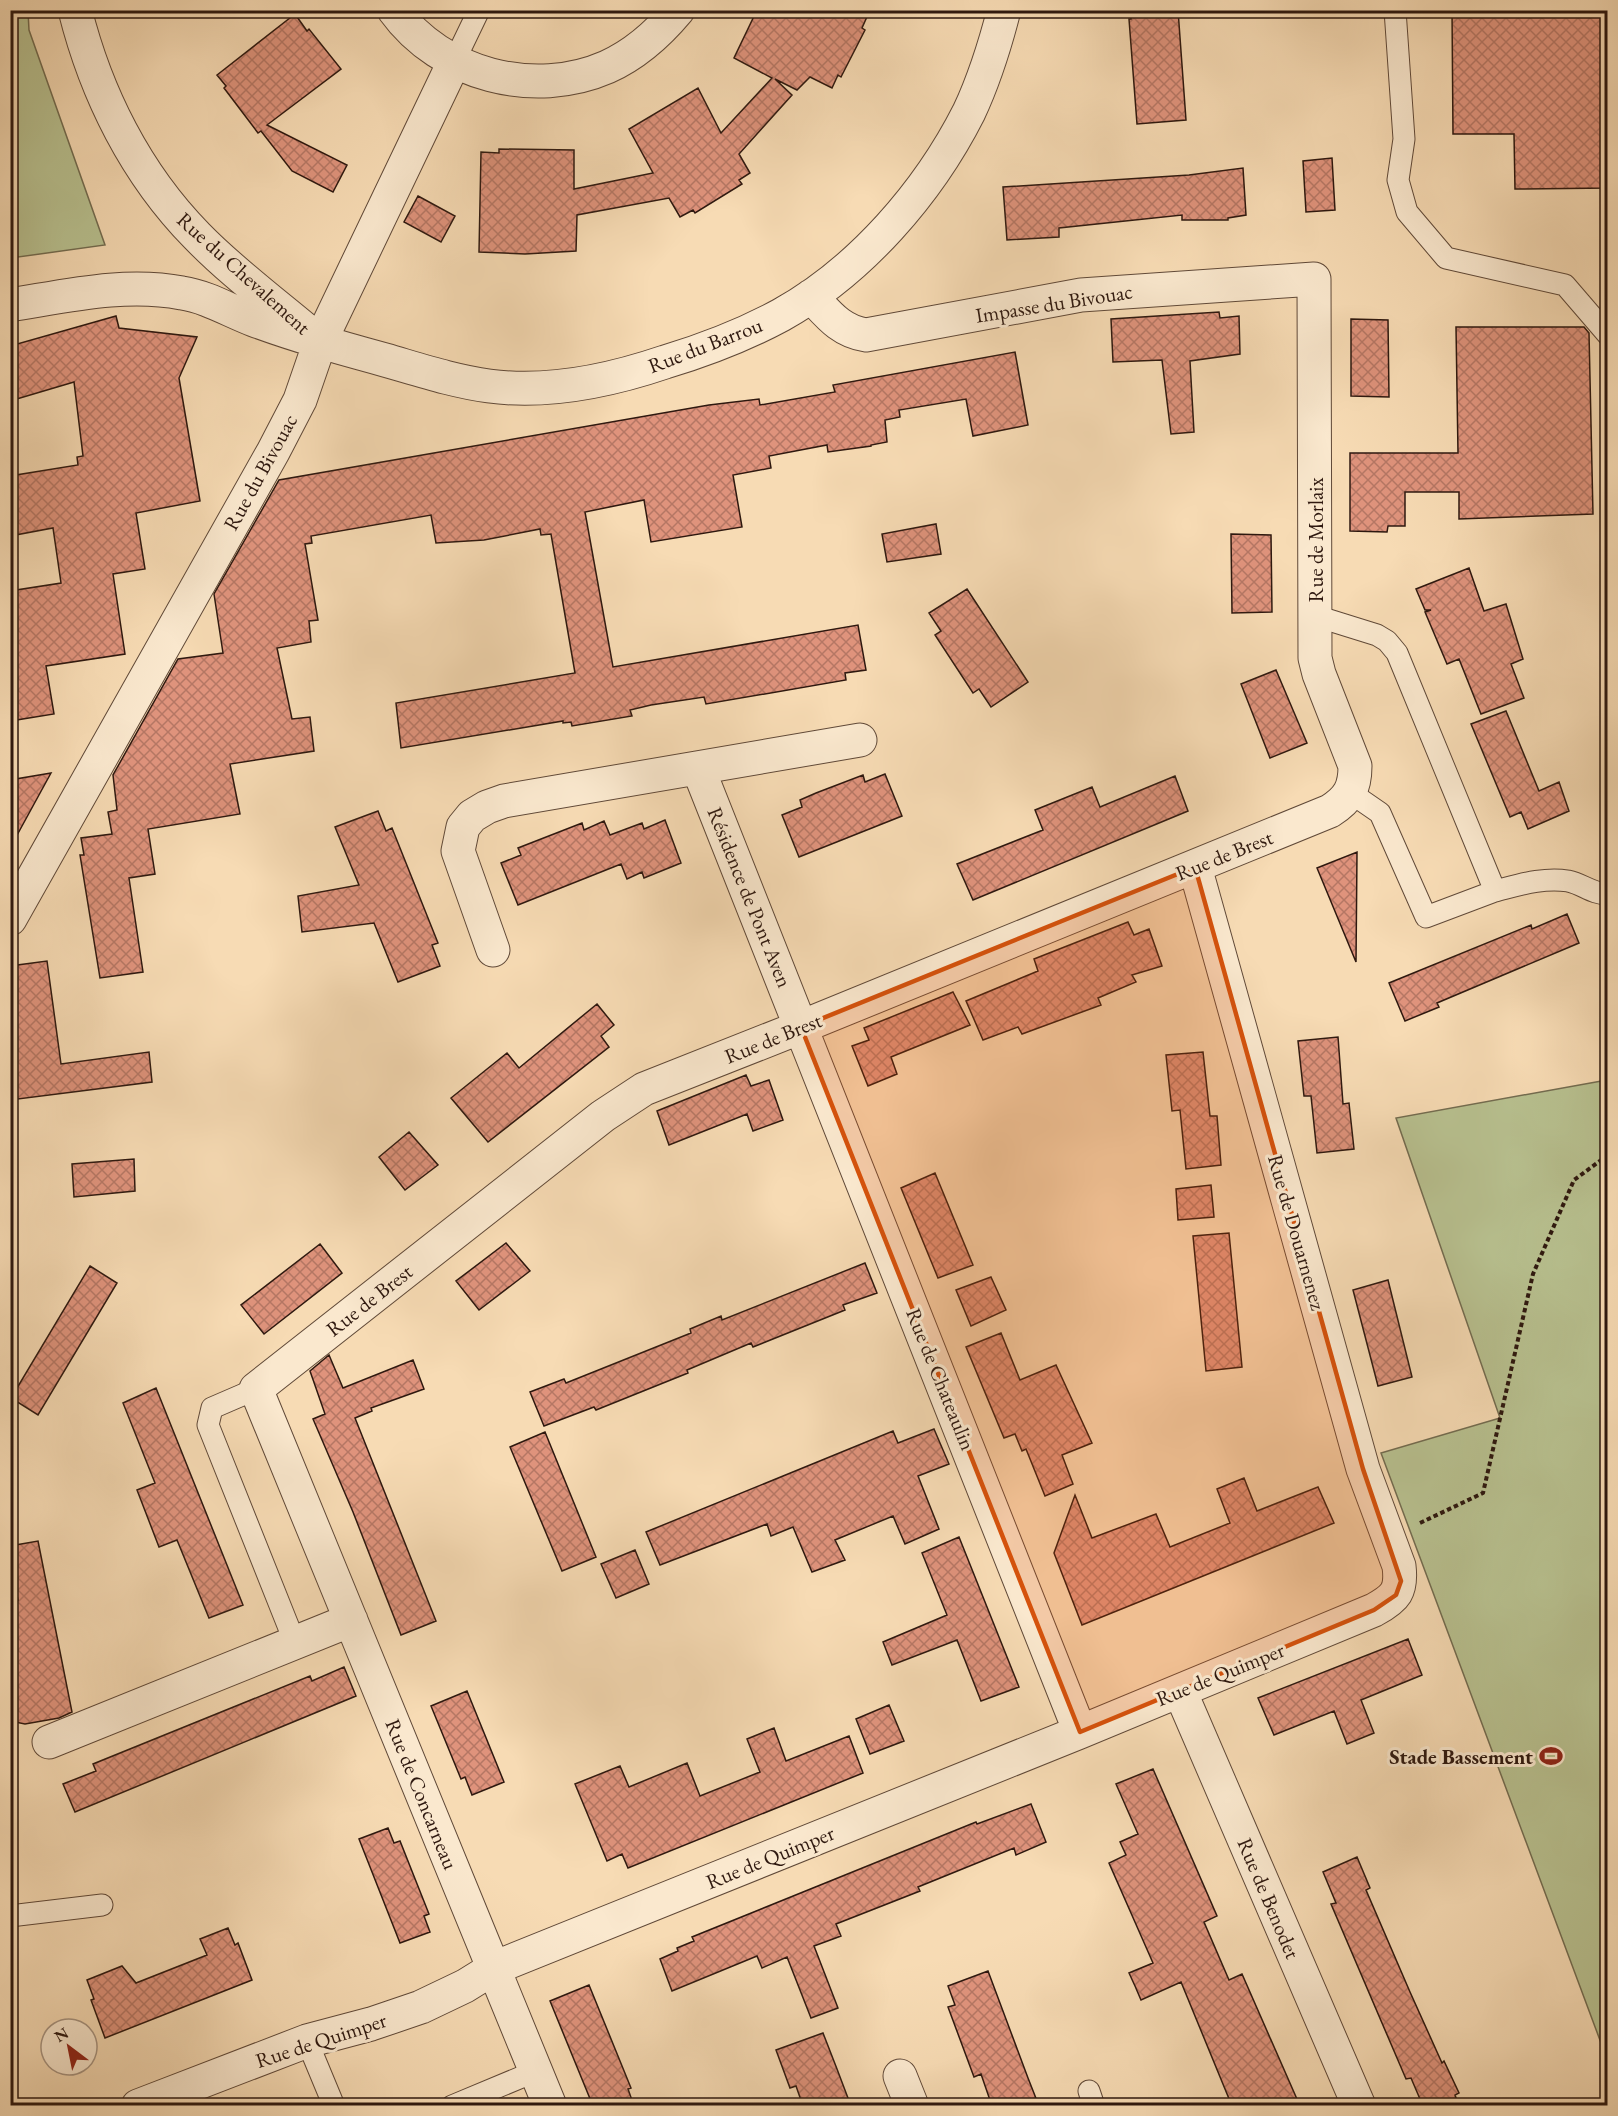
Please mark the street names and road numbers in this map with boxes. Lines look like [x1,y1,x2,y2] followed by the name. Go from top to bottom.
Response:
[171,206,317,340] street label: Rue du Chevalement
[974,277,1134,329] street label: Impasse du Bivouac
[644,311,766,379] street label: Rue du Barrou
[217,409,303,535] street label: Rue du Bivouac
[1302,478,1329,602] street label: Rue de Morlaix
[701,803,799,991] street label: Résidence de Pont Aven
[1171,823,1277,887] street label: Rue de Brest
[720,1006,826,1070] street label: Rue de Brest
[1262,1151,1332,1313] street label: Rue de Douarnenez
[320,1258,418,1342] street label: Rue de Brest
[900,1304,982,1454] street label: Rue de Chateaulin
[1152,1636,1289,1713] street label: Rue de Quimper
[379,1715,465,1873] street label: Rue de Concarneau
[702,1819,839,1896] street label: Rue de Quimper
[1231,1833,1307,1963] street label: Rue de Benodet
[252,2006,390,2075] street label: Rue de Quimper

